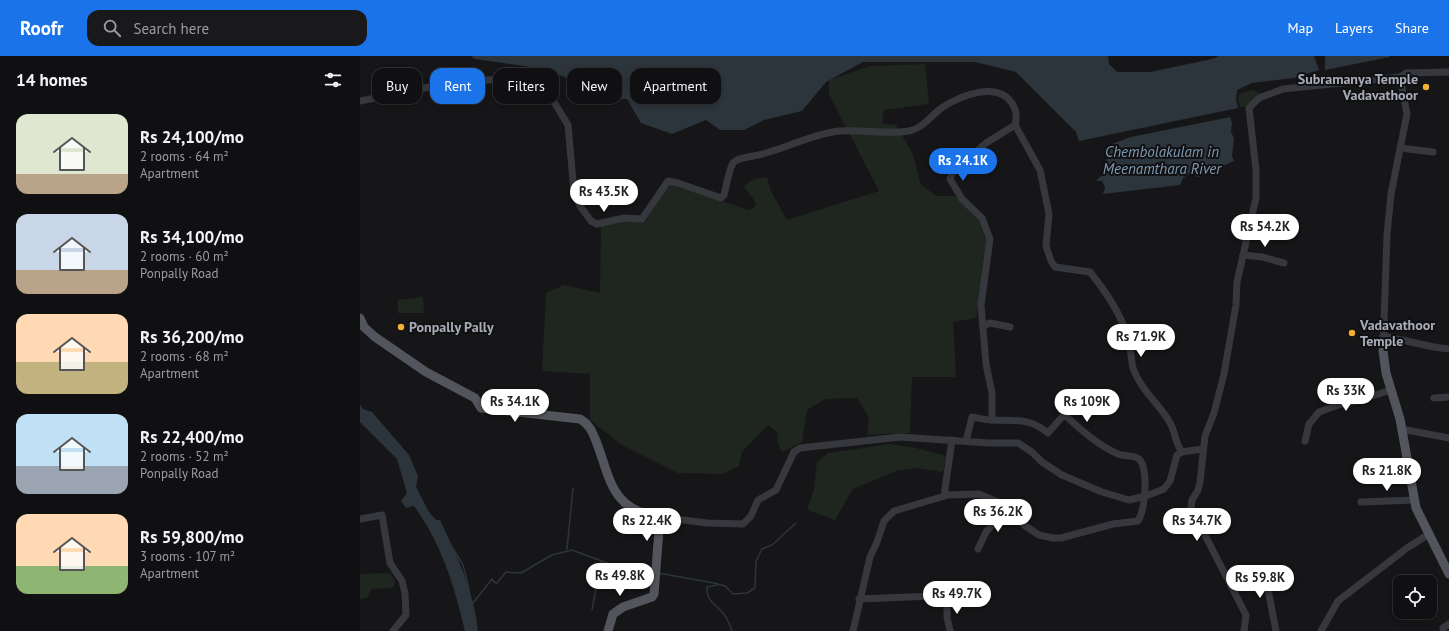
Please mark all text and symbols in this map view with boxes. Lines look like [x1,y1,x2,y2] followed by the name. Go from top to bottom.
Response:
[87,10,367,46] search box
[20,16,63,40] text: Roofr
[101,17,123,39] icon: search
[133,19,209,38] text: Search here
[1287,19,1313,37] text: Map
[1335,19,1373,37] text: Layers
[1395,19,1429,37] text: Share
[372,68,422,104] chip: Buy
[430,68,485,104] chip: Rent
[493,68,559,104] chip: Filters
[567,68,622,104] chip: New
[630,68,721,104] chip: Apartment
[16,69,87,91] text: 14 homes
[322,69,344,91] icon: filters
[1298,70,1418,104] place label: Subramanya Temple Vadavathoor
[1421,82,1431,92] marker: Subramanya Temple Vadavathoor
[140,126,244,148] text: Rs 24,100/mo
[48,130,96,178] icon: home
[1103,142,1222,178] water label: Chembolakulam in Meenamthara River
[140,148,229,165] text: 2 rooms · 64 m²
[922,148,1004,182] pin: Rs 24.1K
[938,152,988,169] text: Rs 24.1K
[140,165,199,182] text: Apartment
[563,179,645,213] pin: Rs 43.5K
[579,183,629,200] text: Rs 43.5K
[1224,214,1306,248] pin: Rs 54.2K
[1240,218,1290,235] text: Rs 54.2K
[140,226,244,248] text: Rs 34,100/mo
[48,230,96,278] icon: home
[140,248,229,265] text: 2 rooms · 60 m²
[140,265,219,282] text: Ponpally Road
[1359,316,1435,350] place label: Vadavathoor Temple
[409,318,494,336] place label: Ponpally Pally
[396,322,406,332] marker: Ponpally Pally
[1100,324,1182,358] pin: Rs 71.9K
[140,326,244,348] text: Rs 36,200/mo
[1116,328,1166,345] text: Rs 71.9K
[1347,328,1357,338] marker: Vadavathoor Temple
[48,330,96,378] icon: home
[140,348,229,365] text: 2 rooms · 68 m²
[140,365,199,382] text: Apartment
[1313,378,1379,412] pin: Rs 33K
[1326,382,1366,399] text: Rs 33K
[474,389,556,423] pin: Rs 34.1K
[1050,389,1124,423] pin: Rs 109K
[490,393,540,410] text: Rs 34.1K
[1064,393,1110,410] text: Rs 109K
[140,426,244,448] text: Rs 22,400/mo
[48,430,96,478] icon: home
[140,448,229,465] text: 2 rooms · 52 m²
[1346,458,1428,492] pin: Rs 21.8K
[1362,462,1412,479] text: Rs 21.8K
[140,465,219,482] text: Ponpally Road
[957,499,1039,533] pin: Rs 36.2K
[973,503,1023,520] text: Rs 36.2K
[606,508,688,542] pin: Rs 22.4K
[1156,508,1238,542] pin: Rs 34.7K
[622,512,672,529] text: Rs 22.4K
[1172,512,1222,529] text: Rs 34.7K
[140,526,244,548] text: Rs 59,800/mo
[48,530,96,578] icon: home
[140,548,235,565] text: 3 rooms · 107 m²
[579,563,661,597] pin: Rs 49.8K
[140,565,199,582] text: Apartment
[1219,565,1301,599] pin: Rs 59.8K
[595,567,645,584] text: Rs 49.8K
[1235,569,1285,586] text: Rs 59.8K
[1393,575,1437,619] map controls
[1393,575,1437,619] button: locate
[916,581,998,615] pin: Rs 49.7K
[932,585,982,602] text: Rs 49.7K

